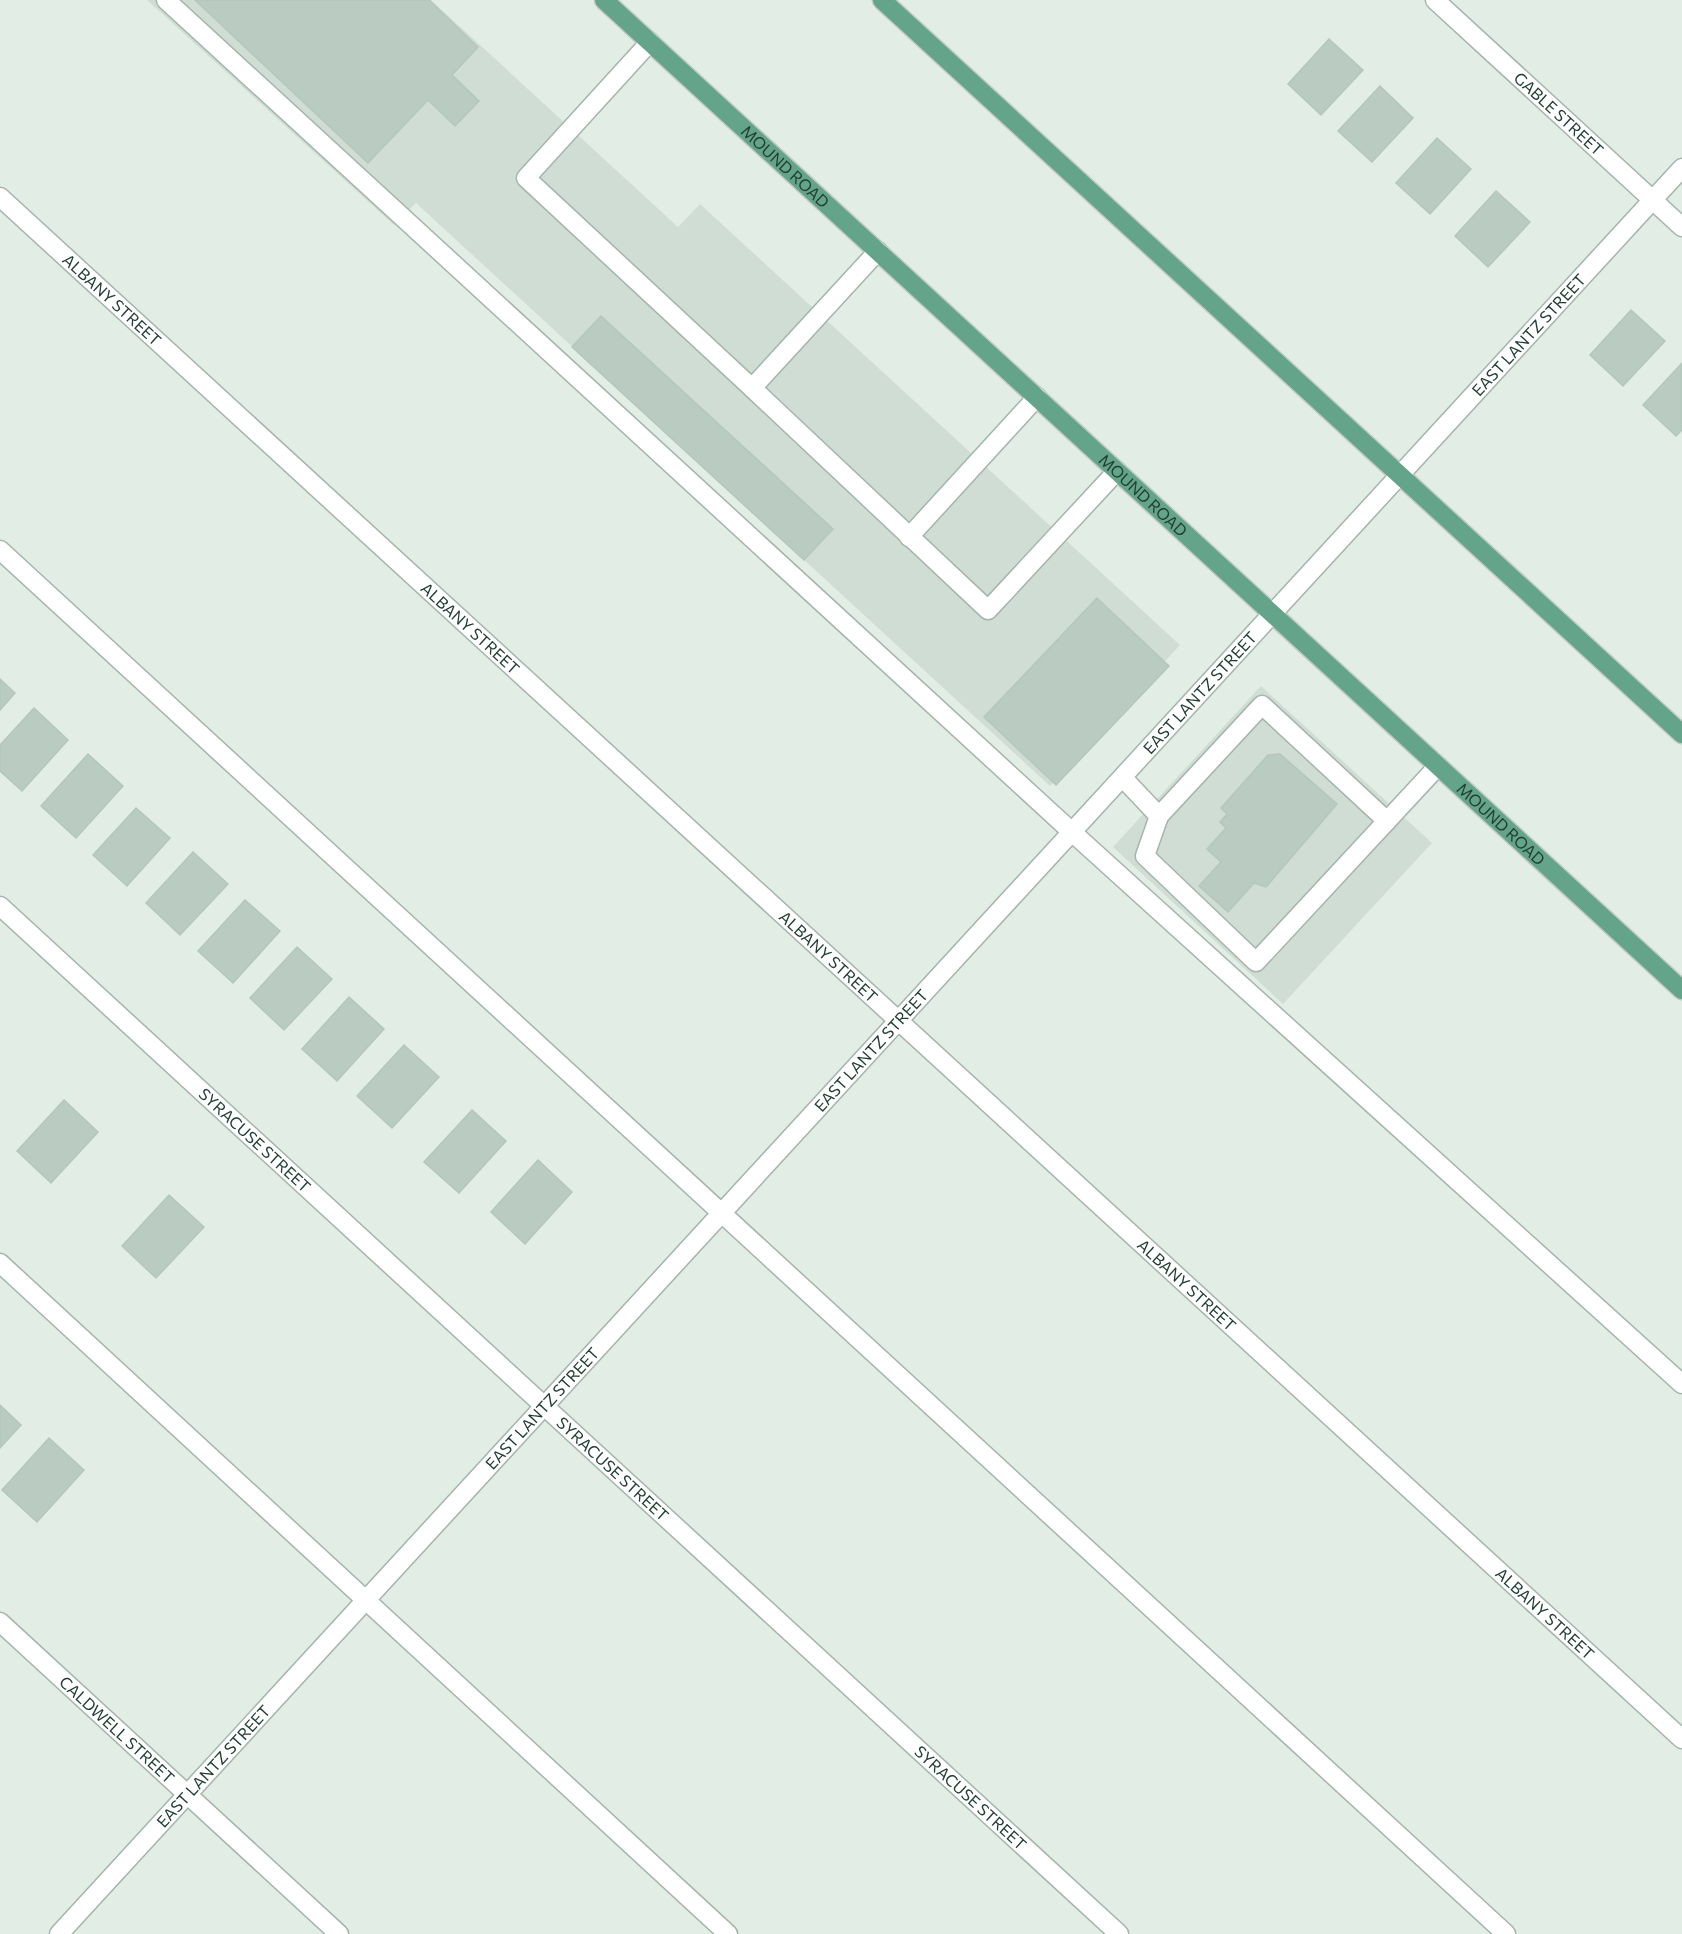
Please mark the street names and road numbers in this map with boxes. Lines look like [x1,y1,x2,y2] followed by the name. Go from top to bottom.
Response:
[1511,68,1608,159] street label: GABLE STREET
[738,121,833,211] street label: MOUND ROAD
[59,250,165,349] street label: ALBANY STREET
[1468,270,1589,399] street label: EAST LANTZ STREET
[1096,450,1191,540] street label: MOUND ROAD
[418,578,524,678] street label: ALBANY STREET
[1139,627,1260,757] street label: EAST LANTZ STREET
[1454,778,1549,869] street label: MOUND ROAD
[776,906,882,1006] street label: ALBANY STREET
[810,985,931,1115] street label: EAST LANTZ STREET
[195,1084,315,1196] street label: SYRACUSE STREET
[1134,1235,1240,1334] street label: ALBANY STREET
[481,1343,603,1473] street label: EAST LANTZ STREET
[553,1413,673,1525] street label: SYRACUSE STREET
[1492,1563,1598,1663] street label: ALBANY STREET
[56,1672,179,1787] street label: CALDWELL STREET
[152,1701,274,1831] street label: EAST LANTZ STREET
[911,1741,1031,1853] street label: SYRACUSE STREET

